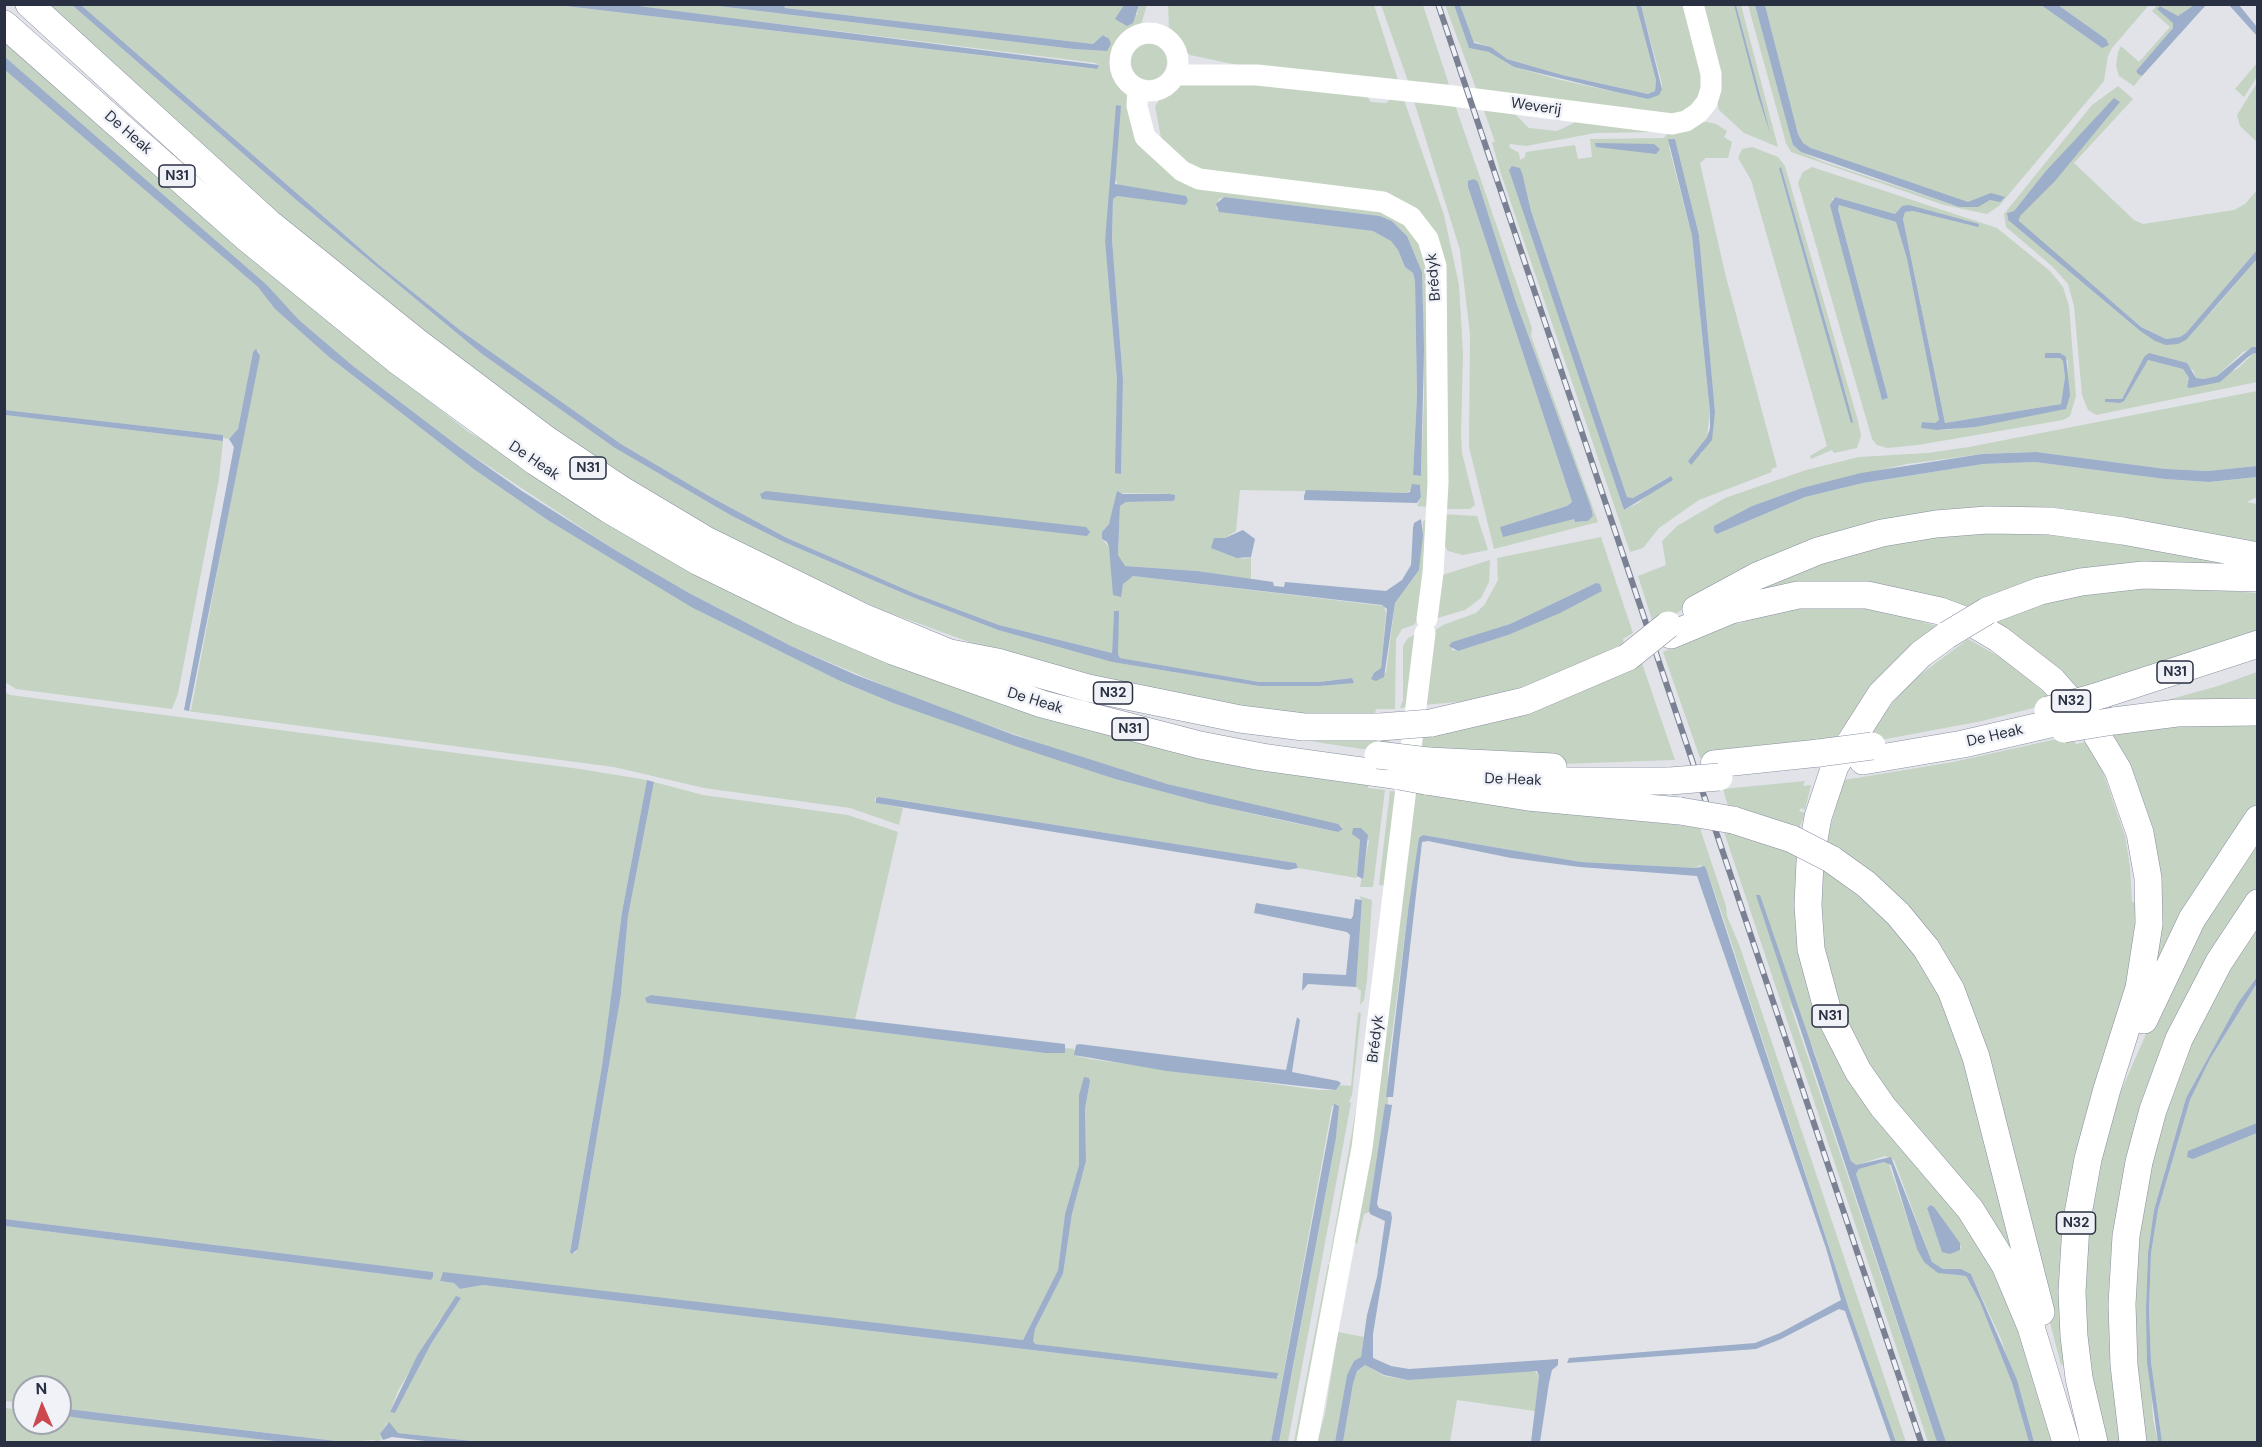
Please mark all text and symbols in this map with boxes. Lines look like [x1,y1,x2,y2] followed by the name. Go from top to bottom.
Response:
[1510,95,1562,119] street label: Weverij
[100,107,156,159] street label: De Heak
[159,165,195,187] road number: N31
[1423,252,1445,302] street label: Brédyk
[505,438,563,484] street label: De Heak
[570,457,606,479] road number: N31
[2157,661,2193,683] road number: N31
[1094,682,1132,704] road number: N32
[1005,684,1065,718] street label: De Heak
[2052,690,2090,712] road number: N32
[1112,718,1148,740] road number: N31
[1965,721,2025,751] street label: De Heak
[1484,770,1542,790] street label: De Heak
[1812,1005,1848,1027] road number: N31
[1364,1014,1388,1064] street label: Brédyk
[2056,1212,2096,1234] road number: N32
[12,1375,72,1435] north arrow
[35,1378,48,1399] text: N

